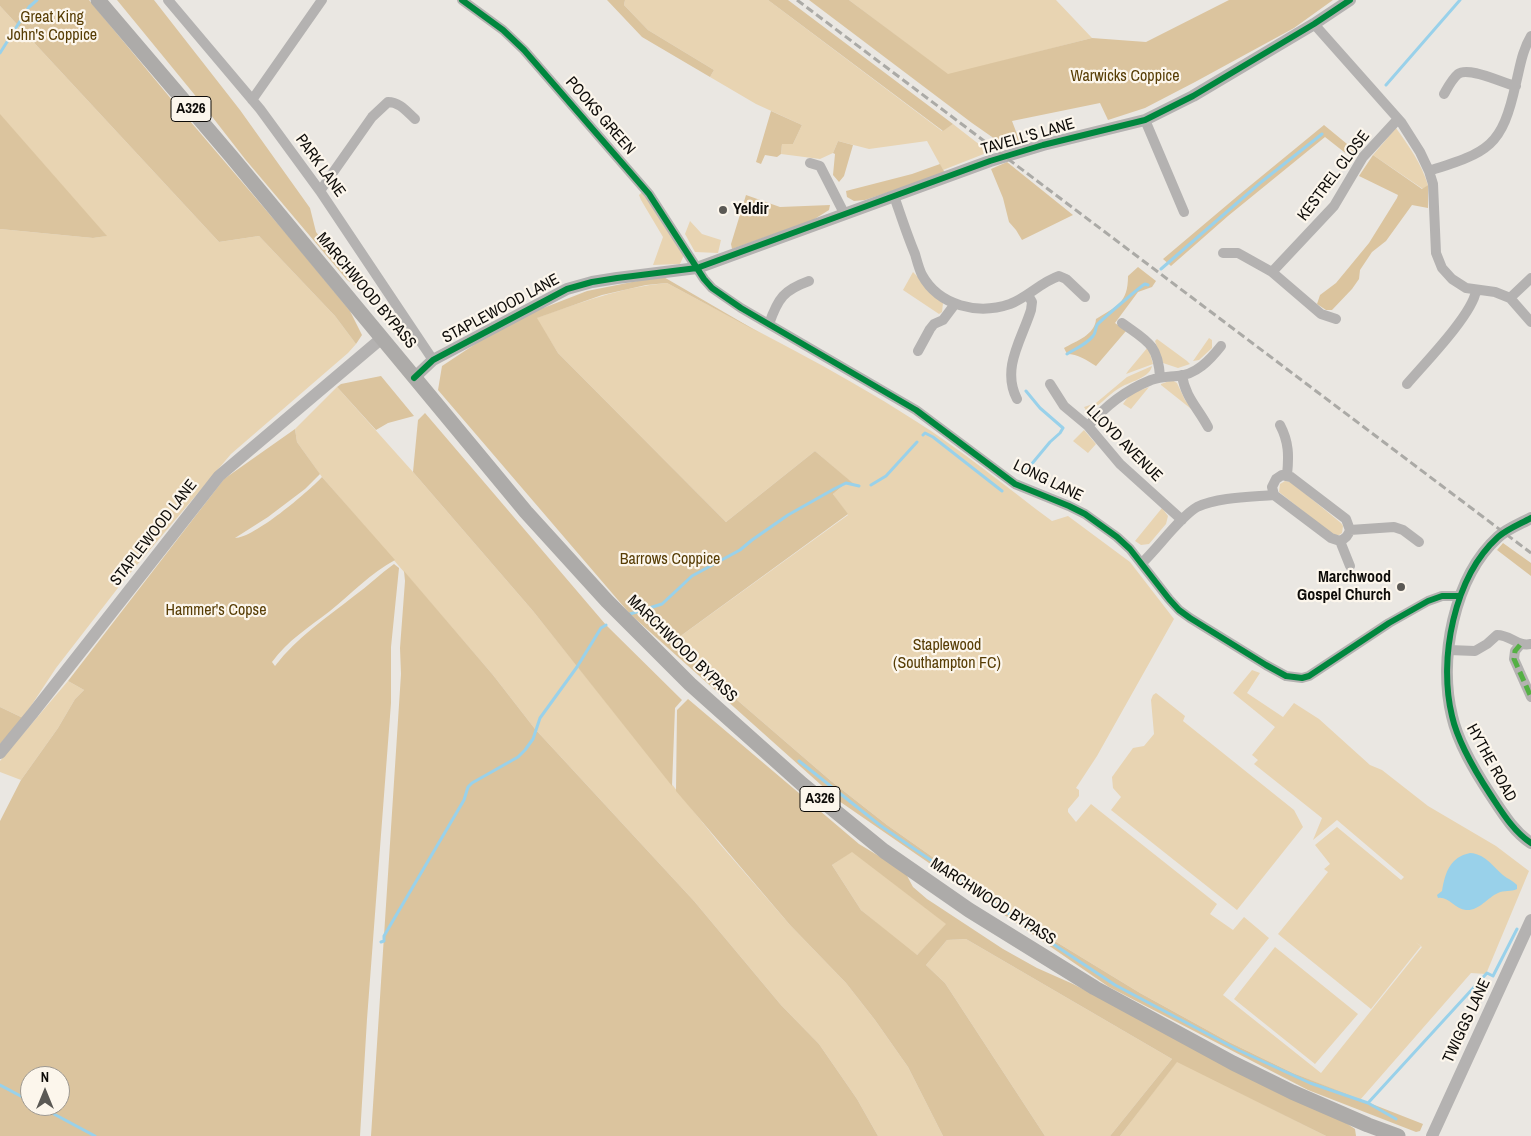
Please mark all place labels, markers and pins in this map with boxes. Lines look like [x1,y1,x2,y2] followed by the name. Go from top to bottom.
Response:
[733,200,769,220] place label: Yeldir
[717,204,729,216] marker: Yeldir
[1297,568,1391,606] place label: Marchwood Gospel Church
[1395,581,1407,593] marker: Marchwood Gospel Church

